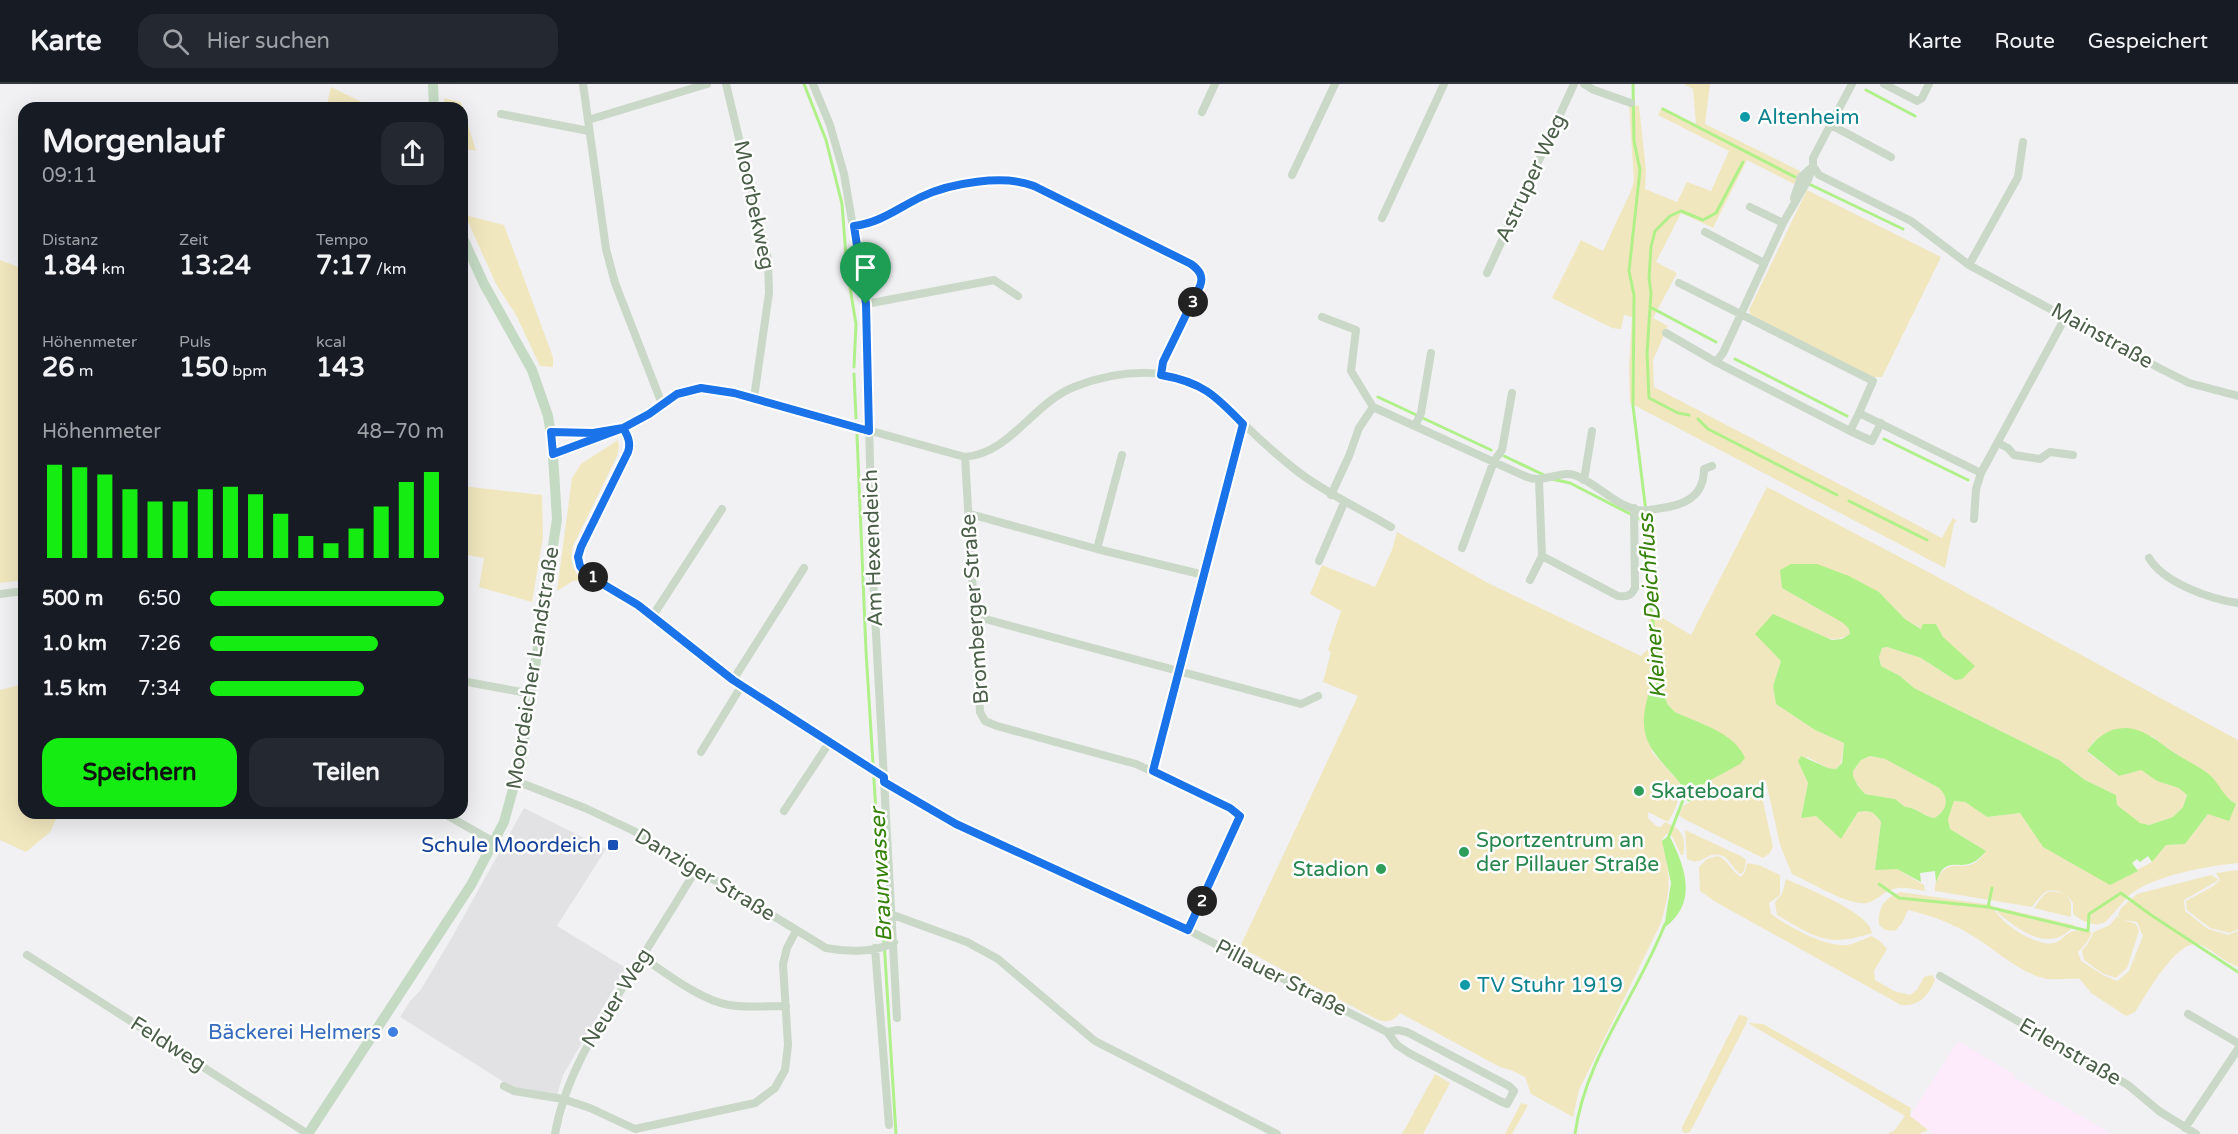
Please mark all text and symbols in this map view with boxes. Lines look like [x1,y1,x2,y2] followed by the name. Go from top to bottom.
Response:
[138,14,558,68] search box
[30,24,102,58] text: Karte
[159,25,192,58] icon: search
[207,28,330,54] text: Hier suchen
[1908,29,1962,54] text: Karte
[1995,29,2055,54] text: Route
[2088,29,2208,54] text: Gespeichert
[1757,105,1860,130] place label: Altenheim
[1490,110,1572,246] street label: Astruper Weg
[1738,110,1752,124] marker: Altenheim
[42,122,225,161] text: Morgenlauf
[381,122,444,185] button: share
[728,138,780,272] street label: Moorbekweg
[42,164,97,188] text: 09:11
[42,230,98,250] text: Distanz
[179,230,208,250] text: Zeit
[316,230,368,250] text: Tempo
[840,242,891,304] pin
[42,250,98,281] text: 1.84
[179,250,251,281] text: 13:24
[316,250,372,281] text: 7:17
[849,251,882,284] icon: arrive
[98,259,125,279] text: km
[372,259,406,279] text: /km
[1178,287,1208,317] pin: 3
[1188,292,1198,312] text: 3
[2047,298,2157,374] street label: Mainstraße
[42,332,137,352] text: Höhenmeter
[179,332,211,352] text: Puls
[316,332,346,352] text: kcal
[42,352,75,383] text: 26
[179,352,228,383] text: 150
[316,352,365,383] text: 143
[75,361,94,381] text: m
[228,361,267,381] text: bpm
[42,420,161,444] text: Höhenmeter
[357,420,444,444] text: 48–70 m
[858,469,888,627] street label: Am Hexendeich
[1632,511,1671,699] water label: Kleiner Deichfluss
[956,513,994,705] street label: Bromberger Straße
[501,545,565,791] street label: Moordeicher Landstraße
[578,562,608,592] pin: 1
[588,567,598,587] text: 1
[42,587,103,611] text: 500 m
[138,587,181,611] text: 6:50
[42,632,107,656] text: 1.0 km
[138,632,181,656] text: 7:26
[42,677,107,701] text: 1.5 km
[138,677,181,701] text: 7:34
[42,738,237,807] button: Speichern
[249,738,444,807] button: Teilen
[1651,779,1765,804] place label: Skateboard
[1632,784,1646,798] marker: Skateboard
[864,805,897,943] water label: Braunwasser
[630,823,780,927] street label: Danziger Straße
[1476,828,1659,877] place label: Sportzentrum an der Pillauer Straße
[421,833,601,858] place label: Schule Moordeich
[606,838,620,852] marker: Schule Moordeich
[1457,845,1471,859] marker: Sportzentrum an der Pillauer Straße
[1293,857,1369,882] place label: Stadion
[1374,862,1388,876] marker: Stadion
[1187,886,1217,916] pin: 2
[1197,891,1207,911] text: 2
[1211,934,1351,1022] street label: Pillauer Straße
[577,944,657,1052] street label: Neuer Weg
[1477,973,1623,998] place label: TV Stuhr 1919
[1458,978,1472,992] marker: TV Stuhr 1919
[126,1011,210,1077] street label: Feldweg
[2015,1013,2126,1091] street label: Erlenstraße
[208,1020,381,1045] place label: Bäckerei Helmers
[386,1025,400,1039] marker: Bäckerei Helmers

